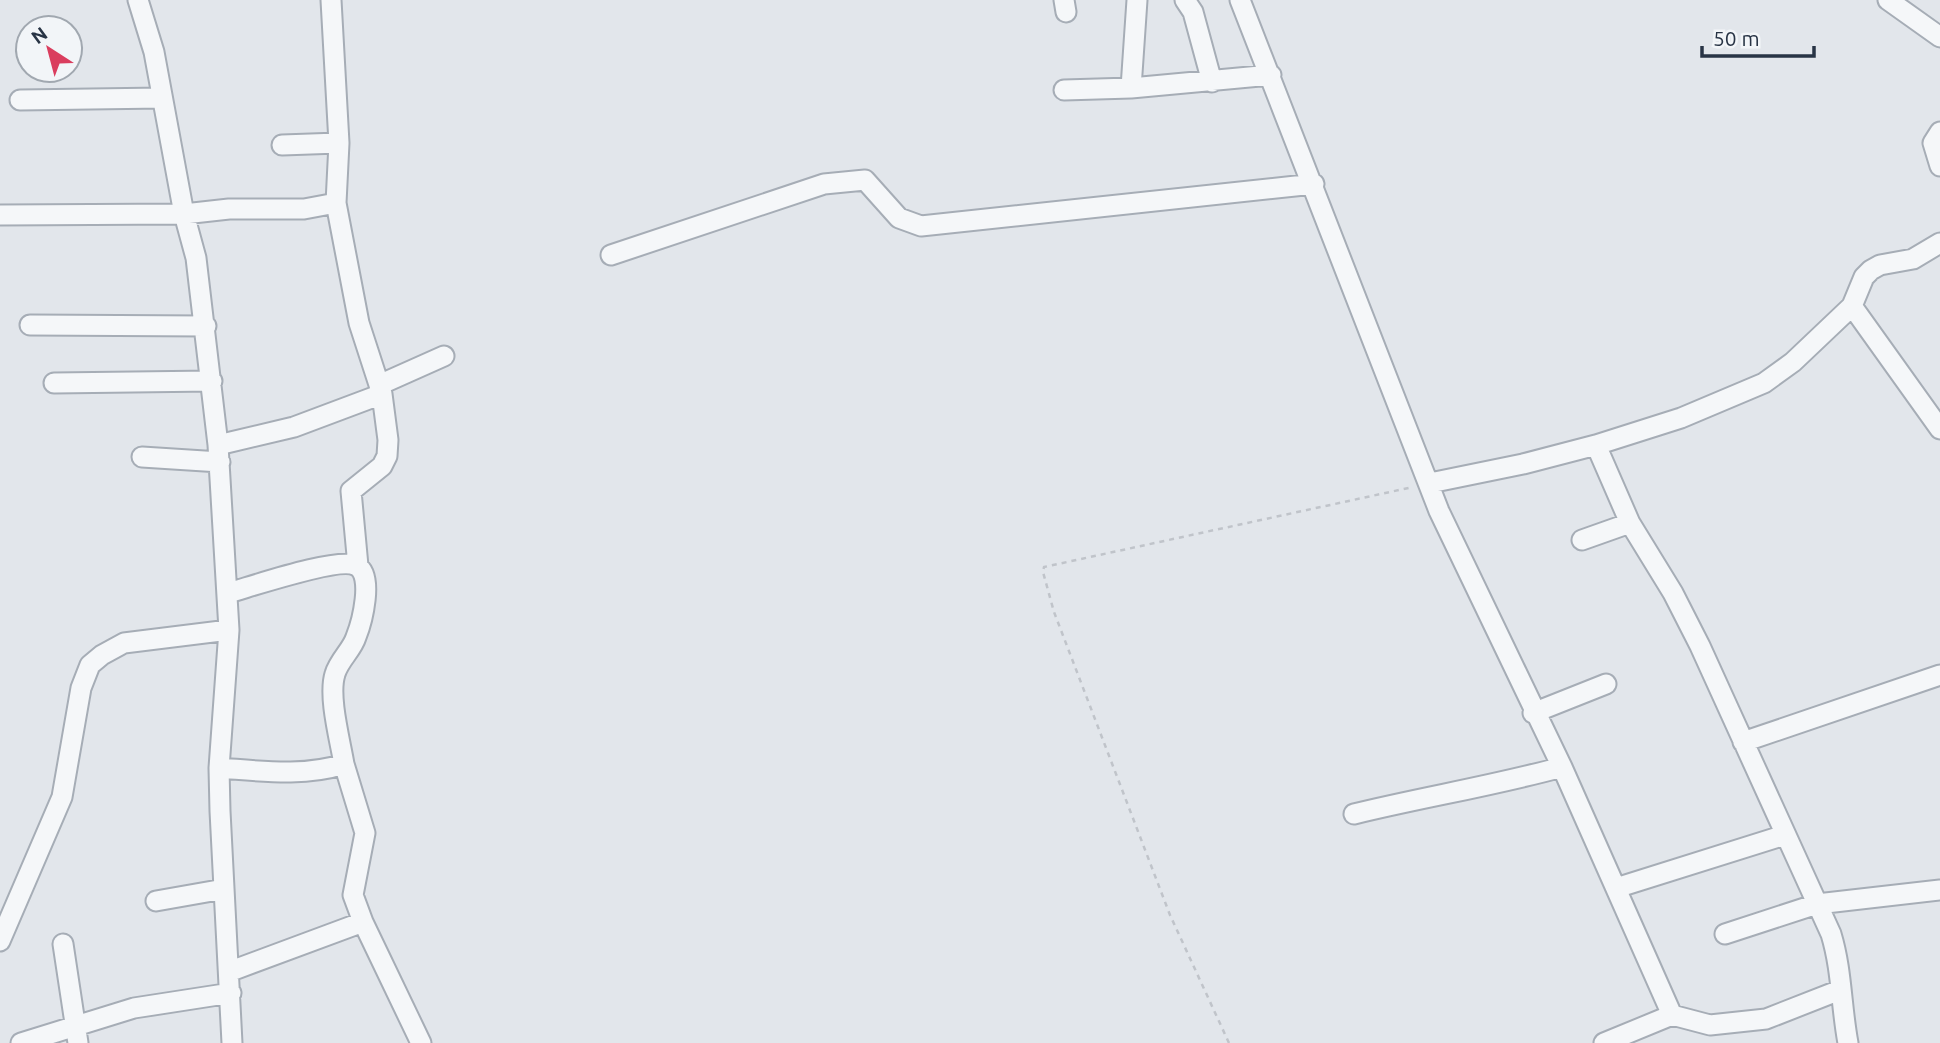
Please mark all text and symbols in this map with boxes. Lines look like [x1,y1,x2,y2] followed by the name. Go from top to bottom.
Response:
[14,14,84,84] north arrow
[1702,14,1814,58] scale bar
[27,22,51,48] text: N
[1713,26,1760,50] text: 50 m

